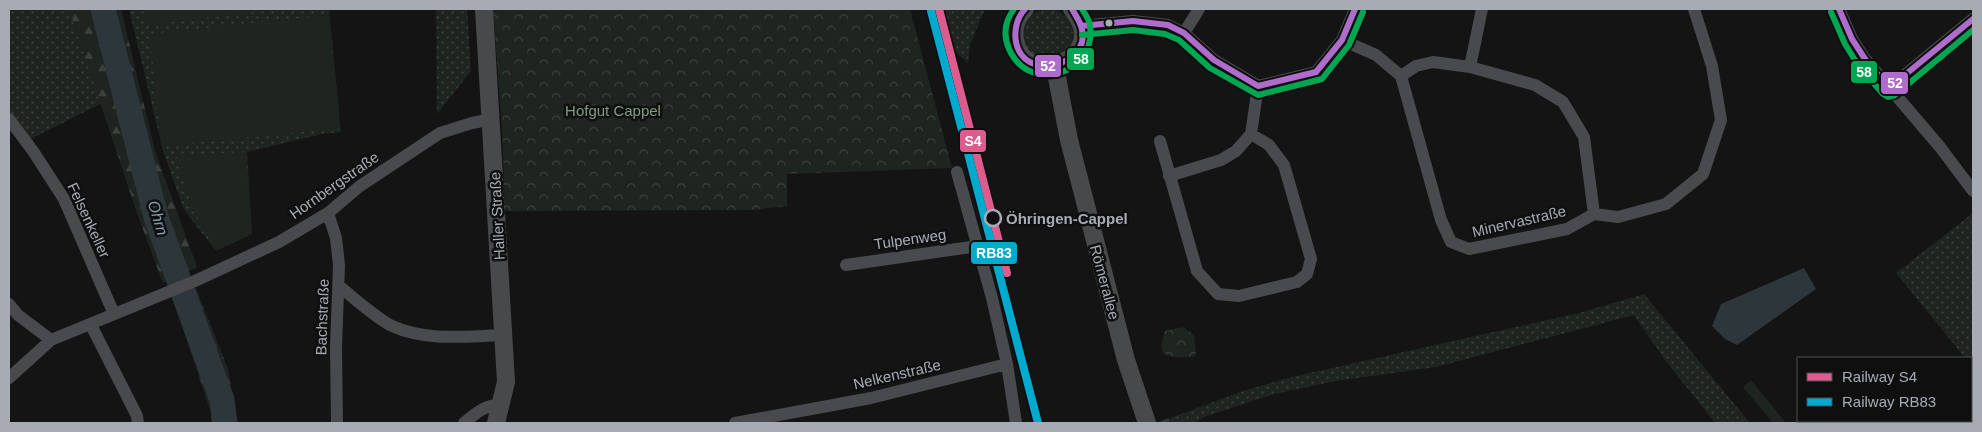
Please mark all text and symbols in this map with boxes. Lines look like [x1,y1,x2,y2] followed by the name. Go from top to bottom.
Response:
[1104,18,1114,28] unlabelled marker
[1066,47,1095,71] line badge: 58
[1073,51,1089,67] text: 58
[1034,54,1062,78] line badge: 52
[1040,58,1056,74] text: 52
[1850,60,1878,84] line badge: 58
[1856,64,1872,80] text: 58
[1880,71,1909,95] line badge: 52
[1887,75,1903,91] text: 52
[565,102,661,119] park label: Hofgut Cappel
[959,129,987,153] line badge: S4
[964,133,982,149] text: S4
[286,148,382,222] street label: Hornbergstraße
[486,171,508,261] street label: Haller Straße
[64,180,114,260] street label: Felsenkeller
[145,199,171,238] water label: Ohrn
[1470,202,1568,240] street label: Minervastraße
[984,209,1002,227] marker: Öhringen-Cappel
[1006,210,1128,227] place label: Öhringen-Cappel
[873,226,947,252] street label: Tulpenweg
[970,241,1018,265] line badge: RB83
[1087,243,1123,321] street label: Römerallee
[976,245,1012,261] text: RB83
[312,278,332,356] street label: Bachstraße
[852,356,942,392] street label: Nelkenstraße
[1797,357,1972,422] legend
[1842,368,1917,385] text: Railway S4
[1842,393,1936,410] text: Railway RB83

